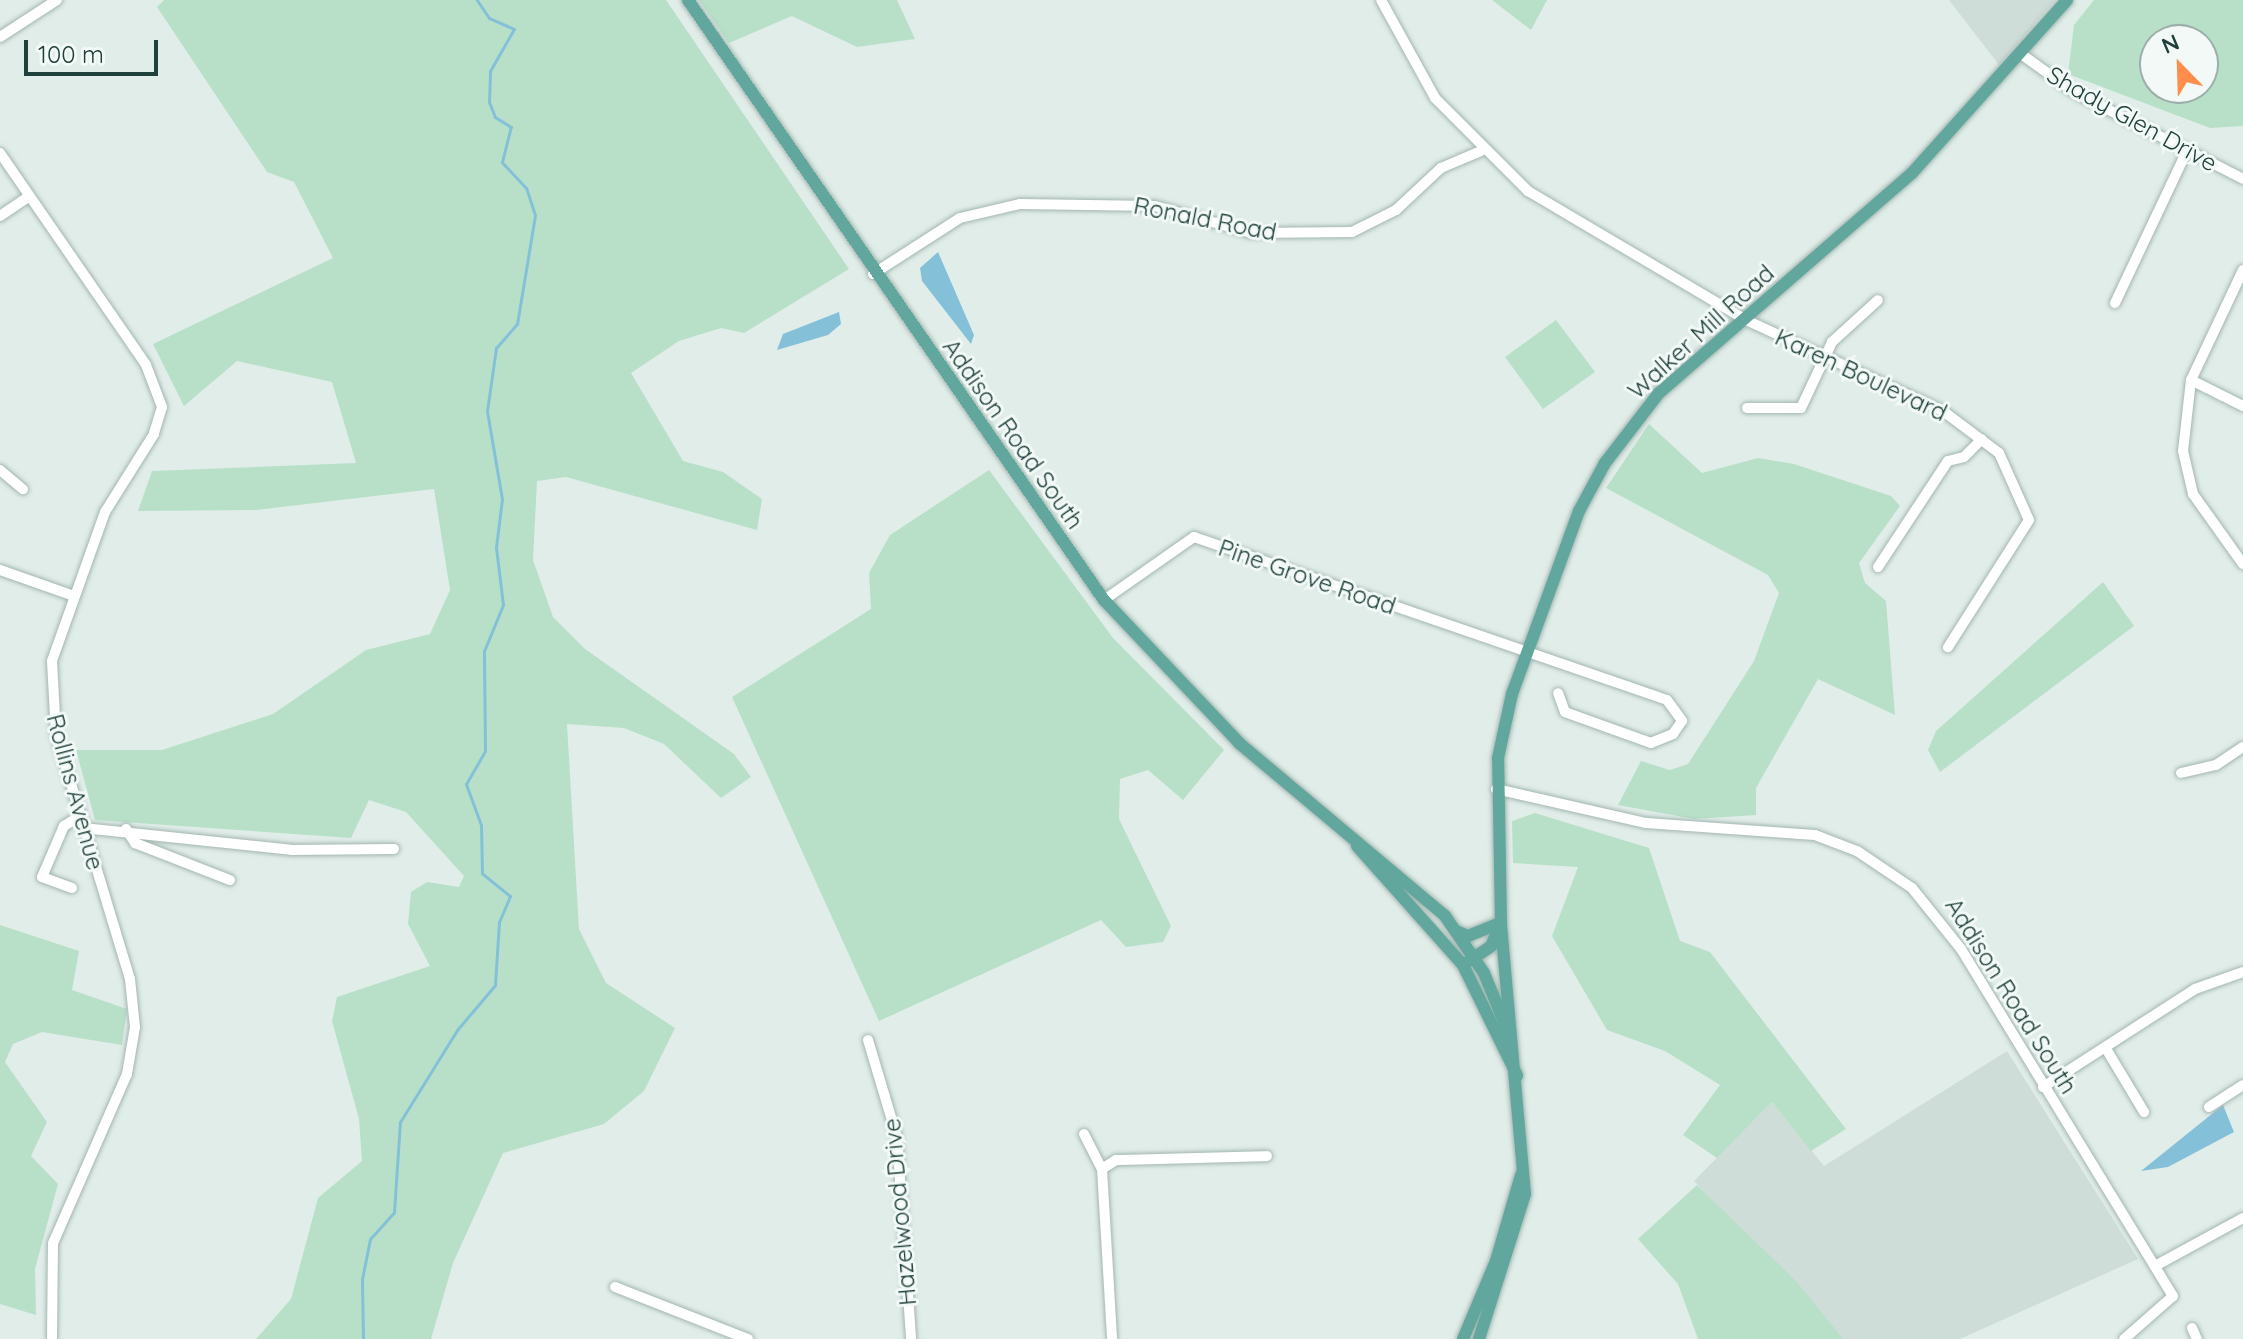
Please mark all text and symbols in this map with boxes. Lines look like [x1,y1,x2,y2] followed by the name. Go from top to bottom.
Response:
[28,24,162,74] scale bar
[2139,24,2219,104] north arrow
[2157,28,2183,60] text: N
[38,39,104,69] text: 100 m
[2042,60,2222,178] street label: Shady Glen Drive
[1131,191,1279,247] street label: Ronald Road
[1622,259,1780,405] street label: Walker Mill Road
[1770,323,1952,427] street label: Karen Boulevard
[937,333,1089,535] street label: Addison Road South
[1215,533,1399,621] street label: Pine Grove Road
[40,711,110,873] street label: Rollins Avenue
[1939,893,2083,1099] street label: Addison Road South
[877,1117,923,1307] street label: Hazelwood Drive

